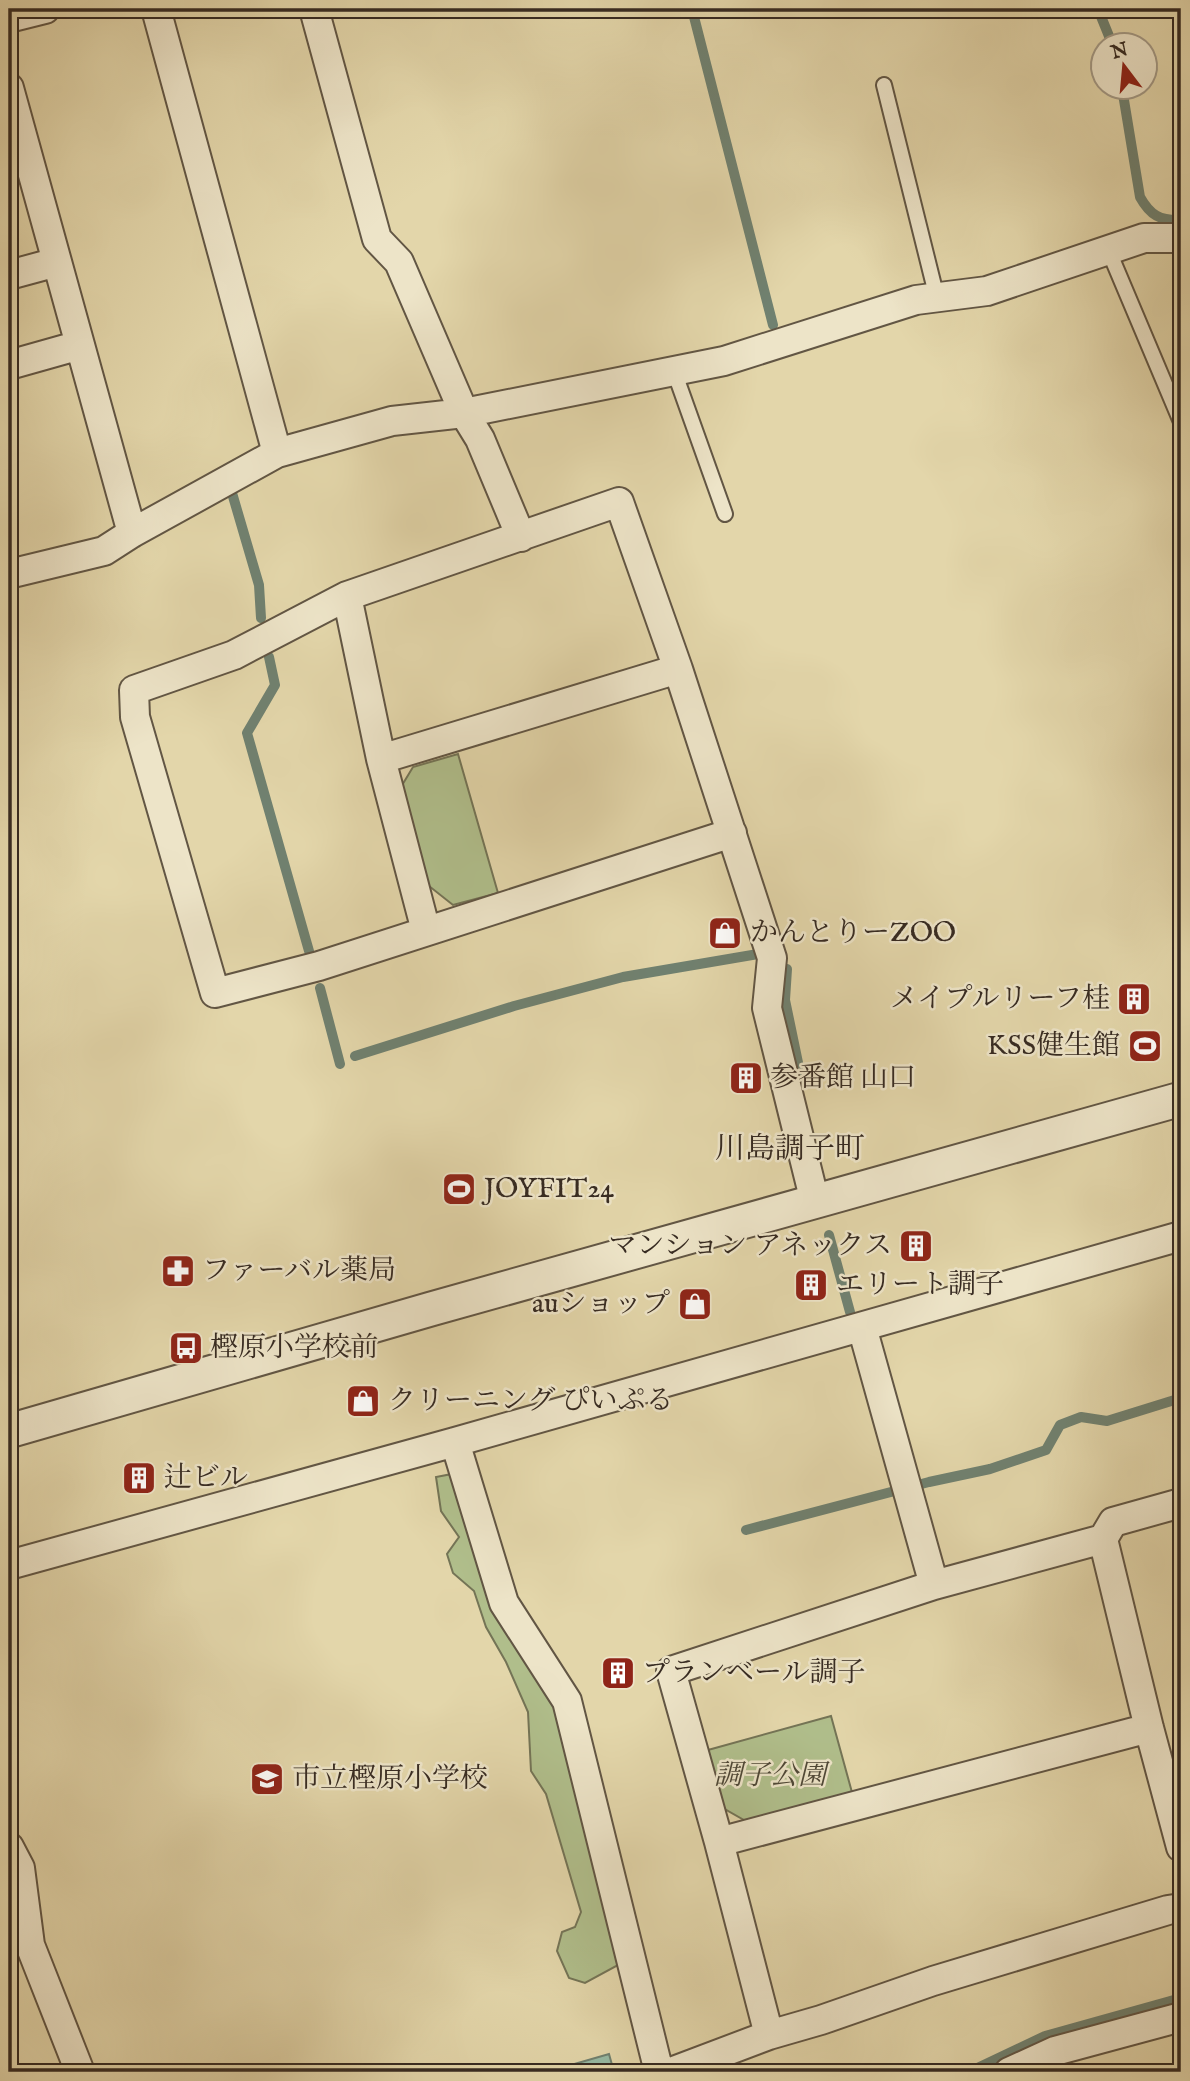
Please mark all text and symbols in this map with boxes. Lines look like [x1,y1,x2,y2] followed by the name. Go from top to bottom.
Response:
[1088,32,1158,102] north arrow
[1108,38,1132,66] text: N
[706,914,744,952] shop icon: かんとりーZOO
[750,916,956,951] place label: かんとりーZOO
[1115,980,1153,1018] building icon: メイプルリーフ桂
[890,982,1110,1017] place label: メイプルリーフ桂
[1126,1027,1164,1065] sports icon: KSS健生館
[987,1029,1120,1064] place label: KSS健生館
[727,1059,765,1097] building icon: 参番館 山口
[770,1061,916,1096] place label: 参番館 山口
[715,1131,865,1169] district label: 川島調子町
[440,1170,478,1208] sports icon: JOYFIT24
[481,1172,614,1207] place label: JOYFIT24
[897,1227,935,1265] building icon: マンション アネックス
[609,1229,892,1264] place label: マンション アネックス
[159,1252,197,1290] pharmacy icon: ファーバル薬局
[202,1254,396,1289] place label: ファーバル薬局
[792,1266,830,1304] building icon: エリート調子
[836,1268,1004,1303] place label: エリート調子
[676,1285,714,1323] shop icon: auショップ
[532,1287,670,1322] place label: auショップ
[167,1329,205,1367] bus stop icon: 樫原小学校前
[210,1331,378,1366] place label: 樫原小学校前
[344,1382,382,1420] shop icon: クリーニング ぴいぷる
[388,1384,674,1419] place label: クリーニング ぴいぷる
[120,1459,158,1497] building icon: 辻ビル
[164,1461,248,1496] place label: 辻ビル
[599,1654,637,1692] building icon: プランベール調子
[642,1656,865,1691] place label: プランベール調子
[714,1759,830,1794] park label: 調子公園
[248,1760,286,1798] school or university icon: 市立樫原小学校
[292,1762,488,1797] place label: 市立樫原小学校

